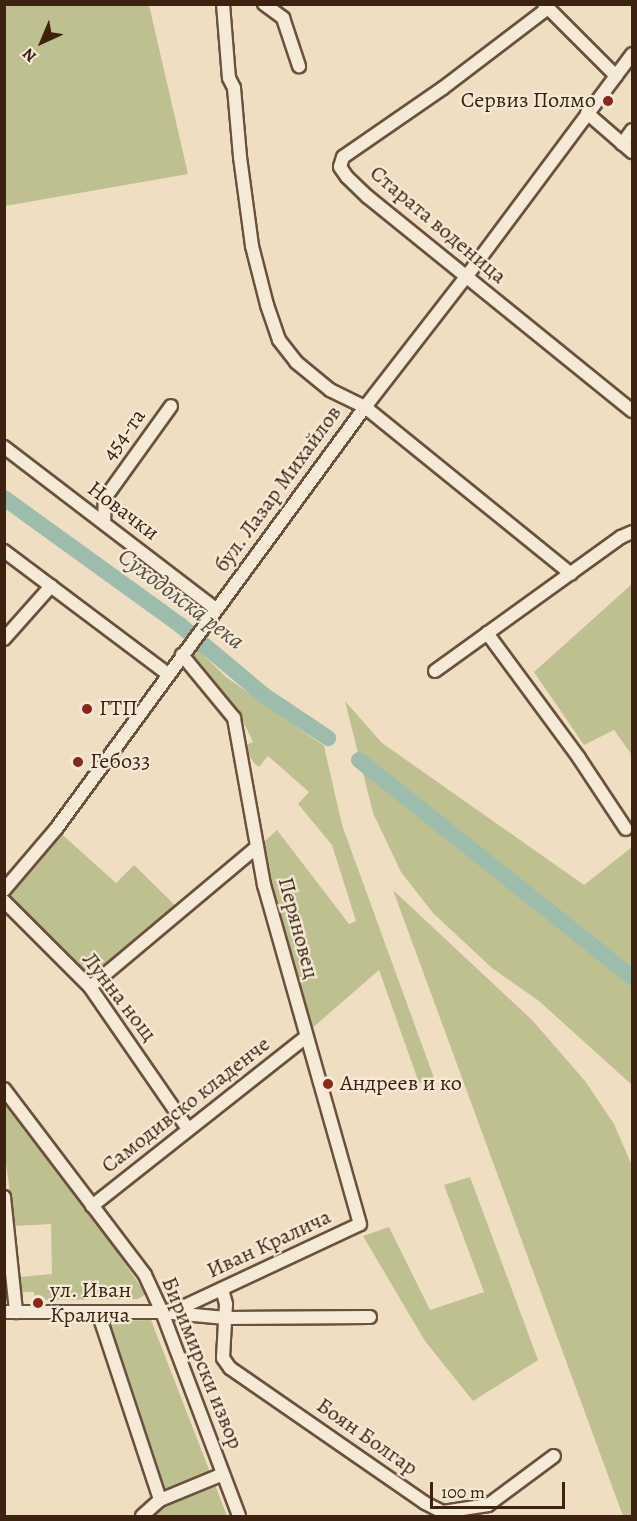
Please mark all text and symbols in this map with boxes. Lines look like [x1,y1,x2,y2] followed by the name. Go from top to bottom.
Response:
[12,12,72,72] north arrow
[18,43,41,67] text: N
[461,88,596,114] place label: Сервиз Полмо
[601,94,615,108] marker: Сервиз Полмо
[364,160,512,290] street label: Старата воденица
[209,400,347,578] street label: бул. Лазар Михайлов
[96,404,152,466] street label: 454-та
[82,476,164,546] street label: Новачки
[112,542,250,656] water label: Суходолска река
[99,696,138,722] place label: ГТП
[80,702,94,716] marker: ГТП
[90,749,150,775] place label: Гебо33
[71,755,85,769] marker: Гебо33
[272,875,324,981] street label: Перяновец
[76,947,162,1047] street label: Лунна нощ
[96,1031,276,1179] street label: Самодивско кладенче
[340,1071,462,1097] place label: Андреев и ко
[321,1077,335,1091] marker: Андреев и ко
[203,1204,335,1284] street label: Иван Кралича
[155,1273,249,1453] street label: Биримирски извор
[50,1277,132,1328] place label: ул. Иван Кралича
[31,1296,45,1310] marker: ул. Иван Кралича
[311,1392,423,1482] street label: Боян Болгар
[433,1470,568,1508] scale bar
[441,1480,485,1504] text: 100 m

